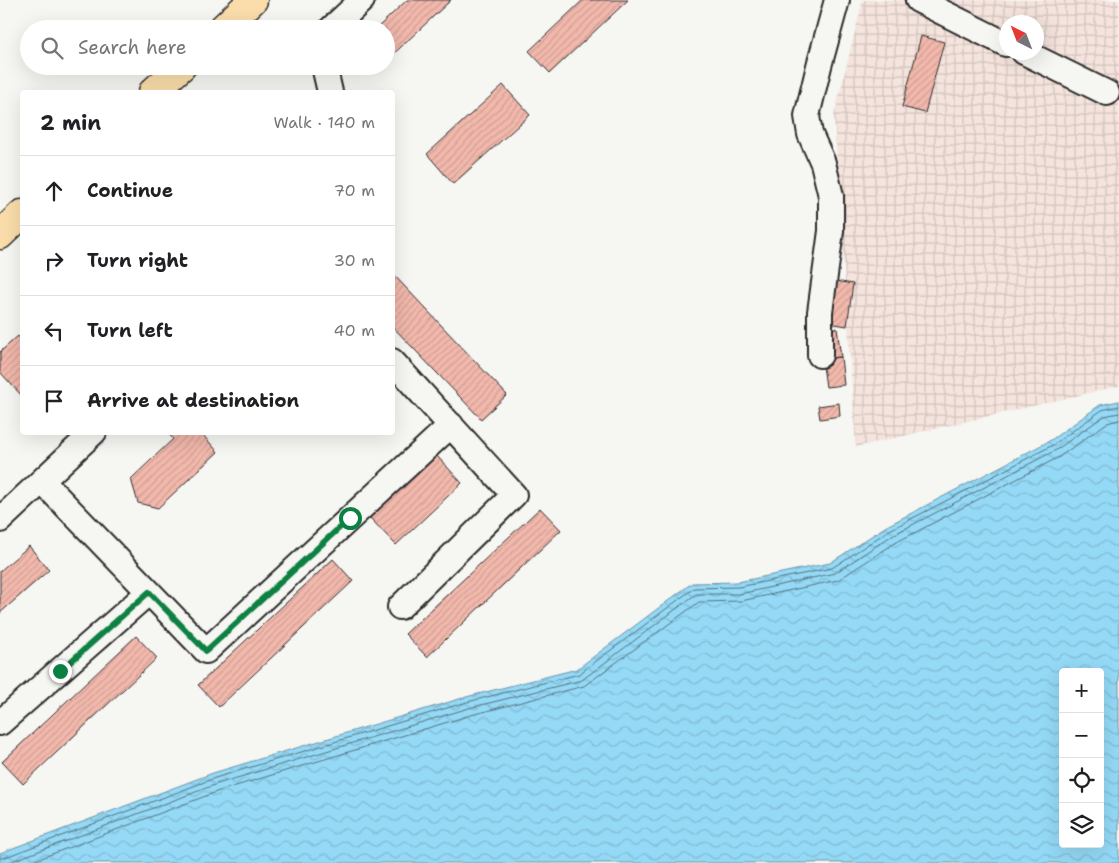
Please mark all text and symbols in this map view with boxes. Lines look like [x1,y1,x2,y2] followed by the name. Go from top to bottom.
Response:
[999,15,1044,60] north arrow
[20,20,395,75] search box
[38,34,66,62] icon: search
[78,35,187,60] text: Search here
[40,109,101,137] text: 2 min
[273,112,375,133] text: Walk · 140 m
[40,177,68,205] icon: ahead
[87,178,173,203] text: Continue
[334,180,375,201] text: 70 m
[40,247,68,275] icon: right
[87,248,188,273] text: Turn right
[334,250,375,271] text: 30 m
[40,317,68,345] icon: left
[87,318,173,343] text: Turn left
[333,320,375,341] text: 40 m
[40,387,68,415] icon: arrive
[87,388,299,413] text: Arrive at destination
[339,507,362,530] route start
[49,660,72,683] route end
[1059,668,1104,848] map controls
[1059,668,1104,713] button: +
[1059,713,1104,758] button: −
[1059,758,1104,803] button: locate
[1059,803,1104,848] button: layers

